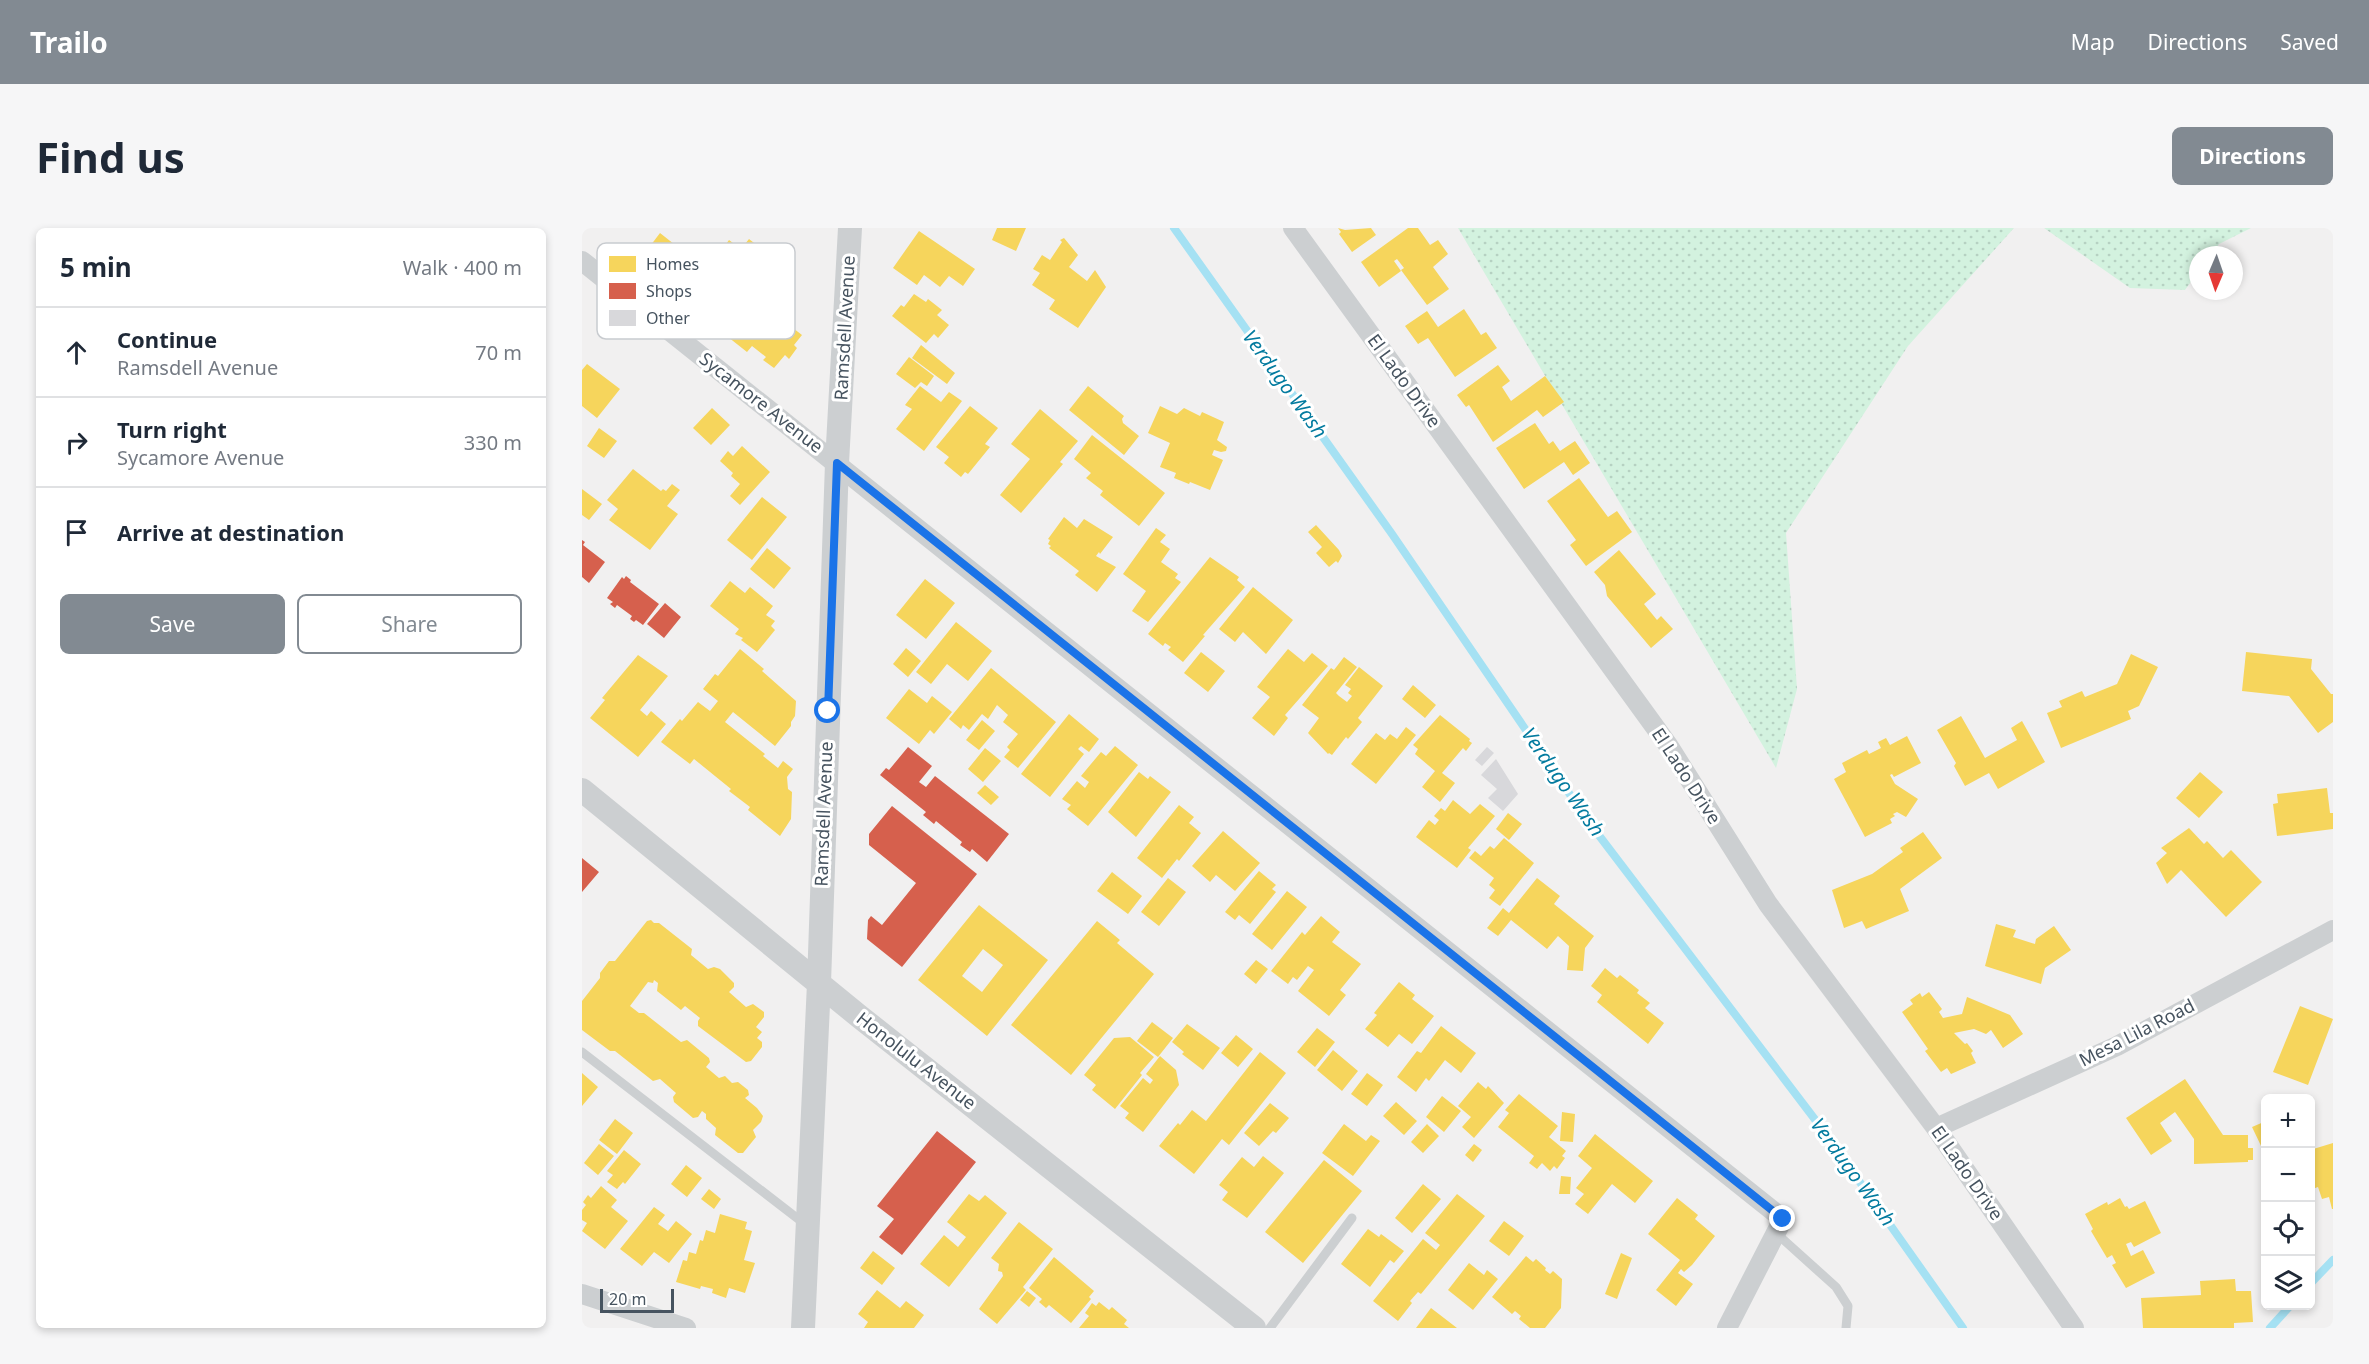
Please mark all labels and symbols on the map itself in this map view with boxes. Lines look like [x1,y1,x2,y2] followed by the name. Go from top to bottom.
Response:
[597,243,795,339] legend
[2189,246,2243,300] north arrow
[646,253,699,275] text: Homes
[828,255,860,401] street label: Ramsdell Avenue
[646,280,692,302] text: Shops
[646,307,690,329] text: Other
[1237,324,1334,443] water label: Verdugo Wash
[1363,329,1447,432] street label: El Lado Drive
[695,346,828,458] street label: Sycamore Avenue
[814,697,840,723] route start
[1516,722,1611,842] water label: Verdugo Wash
[1647,723,1727,828] street label: El Lado Drive
[808,741,838,887] street label: Ramsdell Avenue
[2075,993,2198,1072] street label: Mesa Lila Road
[852,1006,981,1115] street label: Honolulu Avenue
[1805,1112,1902,1231] water label: Verdugo Wash
[1926,1120,2009,1224] street label: El Lado Drive
[1769,1205,1795,1231] route end
[600,1286,674,1314] scale bar

